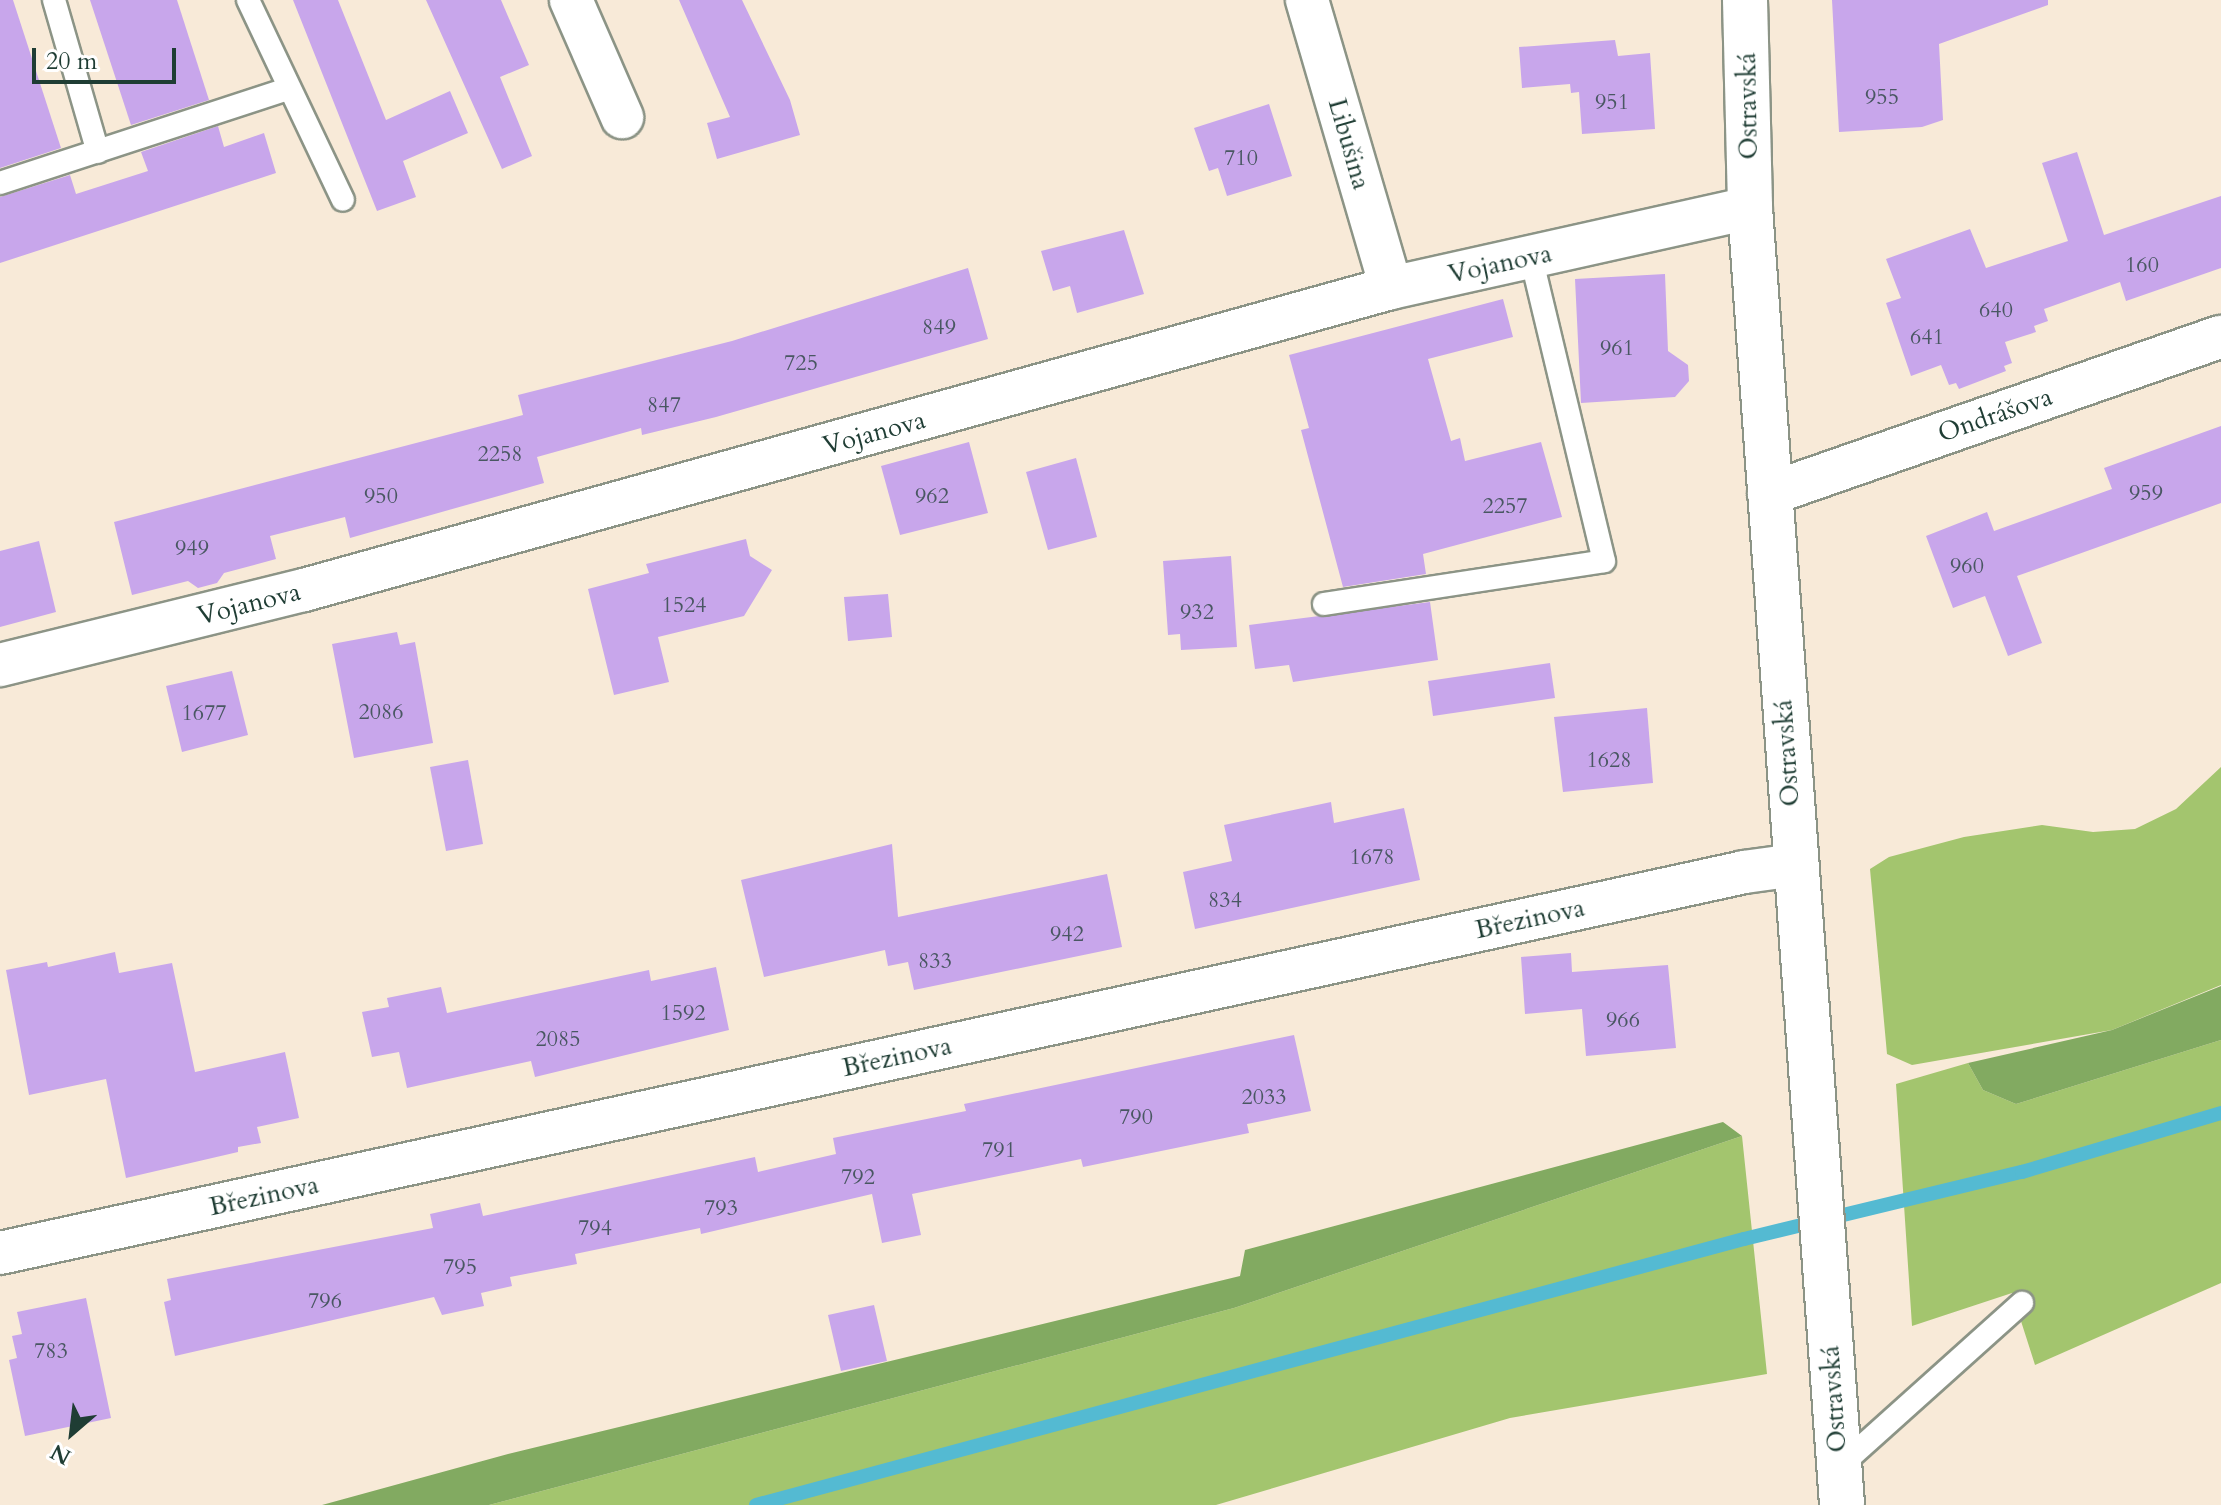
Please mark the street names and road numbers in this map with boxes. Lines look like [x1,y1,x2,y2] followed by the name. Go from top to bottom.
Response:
[1731,52,1765,160] street label: Ostravská
[1321,95,1377,193] street label: Libušina
[1445,238,1555,290] street label: Vojanova
[1934,381,2056,449] street label: Ondrášova
[819,404,929,462] street label: Vojanova
[194,576,304,632] street label: Vojanova
[1768,698,1806,808] street label: Ostravská
[1472,892,1588,946] street label: Březinova
[839,1030,955,1084] street label: Březinova
[206,1169,322,1223] street label: Březinova
[1815,1344,1853,1454] street label: Ostravská

